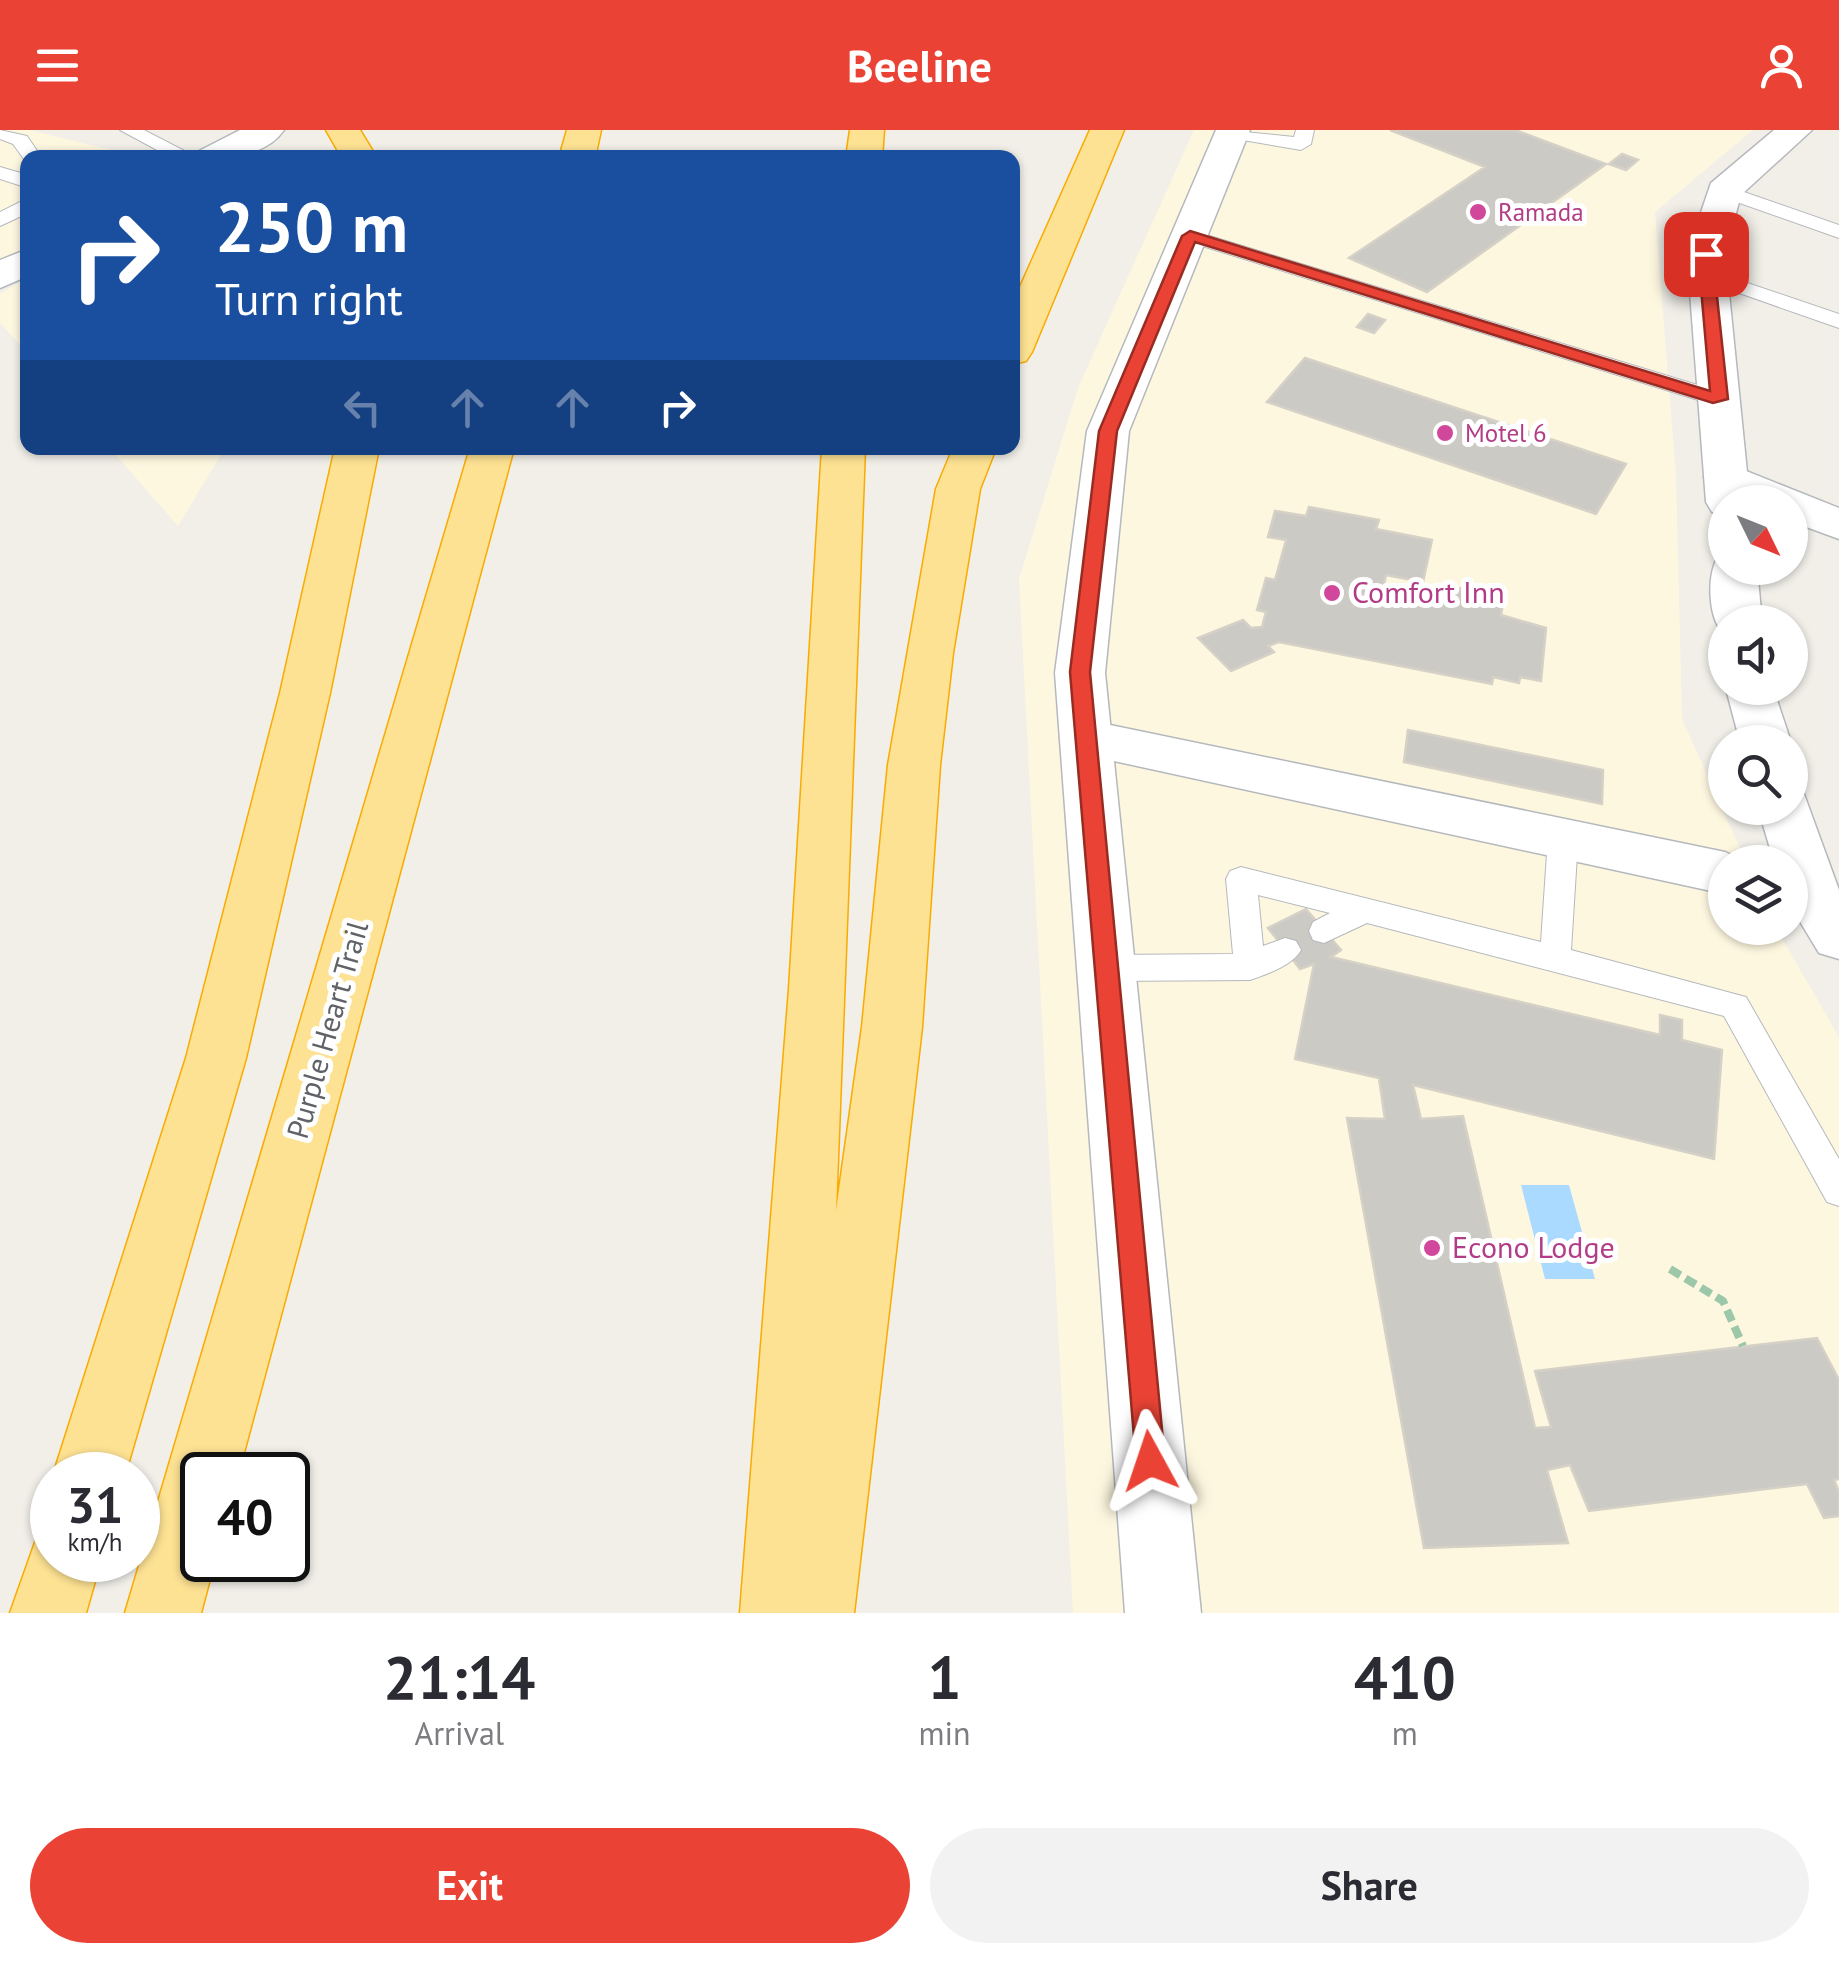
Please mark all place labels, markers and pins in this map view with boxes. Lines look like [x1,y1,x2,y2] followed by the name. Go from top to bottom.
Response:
[1498,196,1584,228] place label: Ramada
[1467,201,1489,223] marker: Ramada
[1664,212,1749,297] pin
[1465,417,1547,449] place label: Motel 6
[1434,422,1456,444] marker: Motel 6
[1352,572,1505,611] place label: Comfort Inn
[1321,582,1343,604] marker: Comfort Inn
[1452,1227,1615,1266] place label: Econo Lodge
[1421,1237,1443,1259] marker: Econo Lodge

